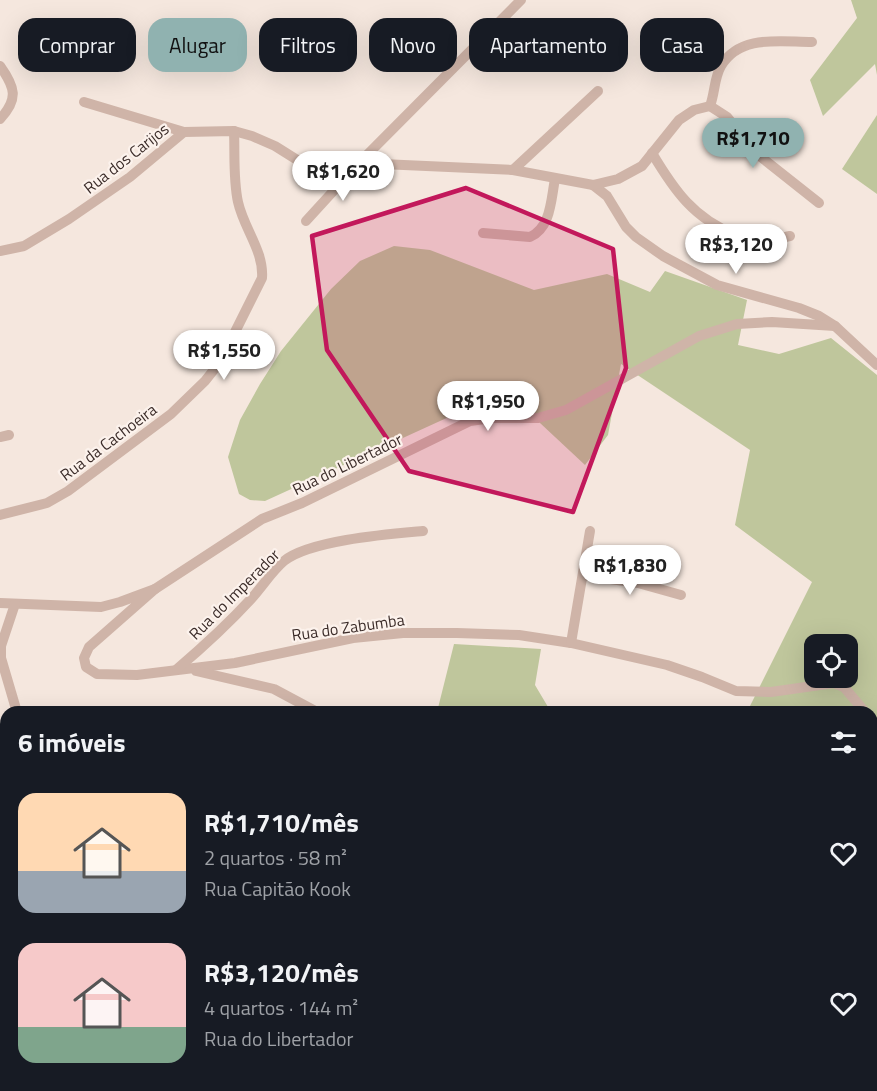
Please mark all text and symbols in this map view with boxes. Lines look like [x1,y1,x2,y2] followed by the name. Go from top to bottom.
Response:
[18,18,136,72] chip: Comprar
[148,18,247,72] chip: Alugar
[259,18,357,72] chip: Filtros
[369,18,457,72] chip: Novo
[469,18,628,72] chip: Apartamento
[640,18,724,72] chip: Casa
[78,117,174,199] street label: Rua dos Carijos
[698,118,808,169] pin: R$1,710
[716,122,790,153] text: R$1,710
[288,151,398,202] pin: R$1,620
[306,155,380,186] text: R$1,620
[681,224,791,275] pin: R$3,120
[699,228,773,259] text: R$3,120
[169,330,279,381] pin: R$1,550
[187,334,261,365] text: R$1,550
[433,381,543,432] pin: R$1,950
[451,385,525,416] text: R$1,950
[55,398,161,486] street label: Rua da Cachoeira
[288,427,406,501] street label: Rua do Libertador
[183,543,285,645] street label: Rua do Imperador
[575,545,685,596] pin: R$1,830
[593,549,667,580] text: R$1,830
[290,607,406,647] street label: Rua do Zabumba
[804,634,858,688] map controls
[804,634,858,688] button: locate
[18,723,125,762] text: 6 imóveis
[827,726,860,759] icon: filters
[204,803,359,842] text: R$1,710/mês
[66,817,138,889] icon: home
[827,837,860,870] icon: heart
[204,842,347,873] text: 2 quartos · 58 m²
[204,873,351,904] text: Rua Capitão Kook
[204,953,359,992] text: R$3,120/mês
[66,967,138,1039] icon: home
[827,987,860,1020] icon: heart
[204,992,358,1023] text: 4 quartos · 144 m²
[204,1023,353,1054] text: Rua do Libertador

